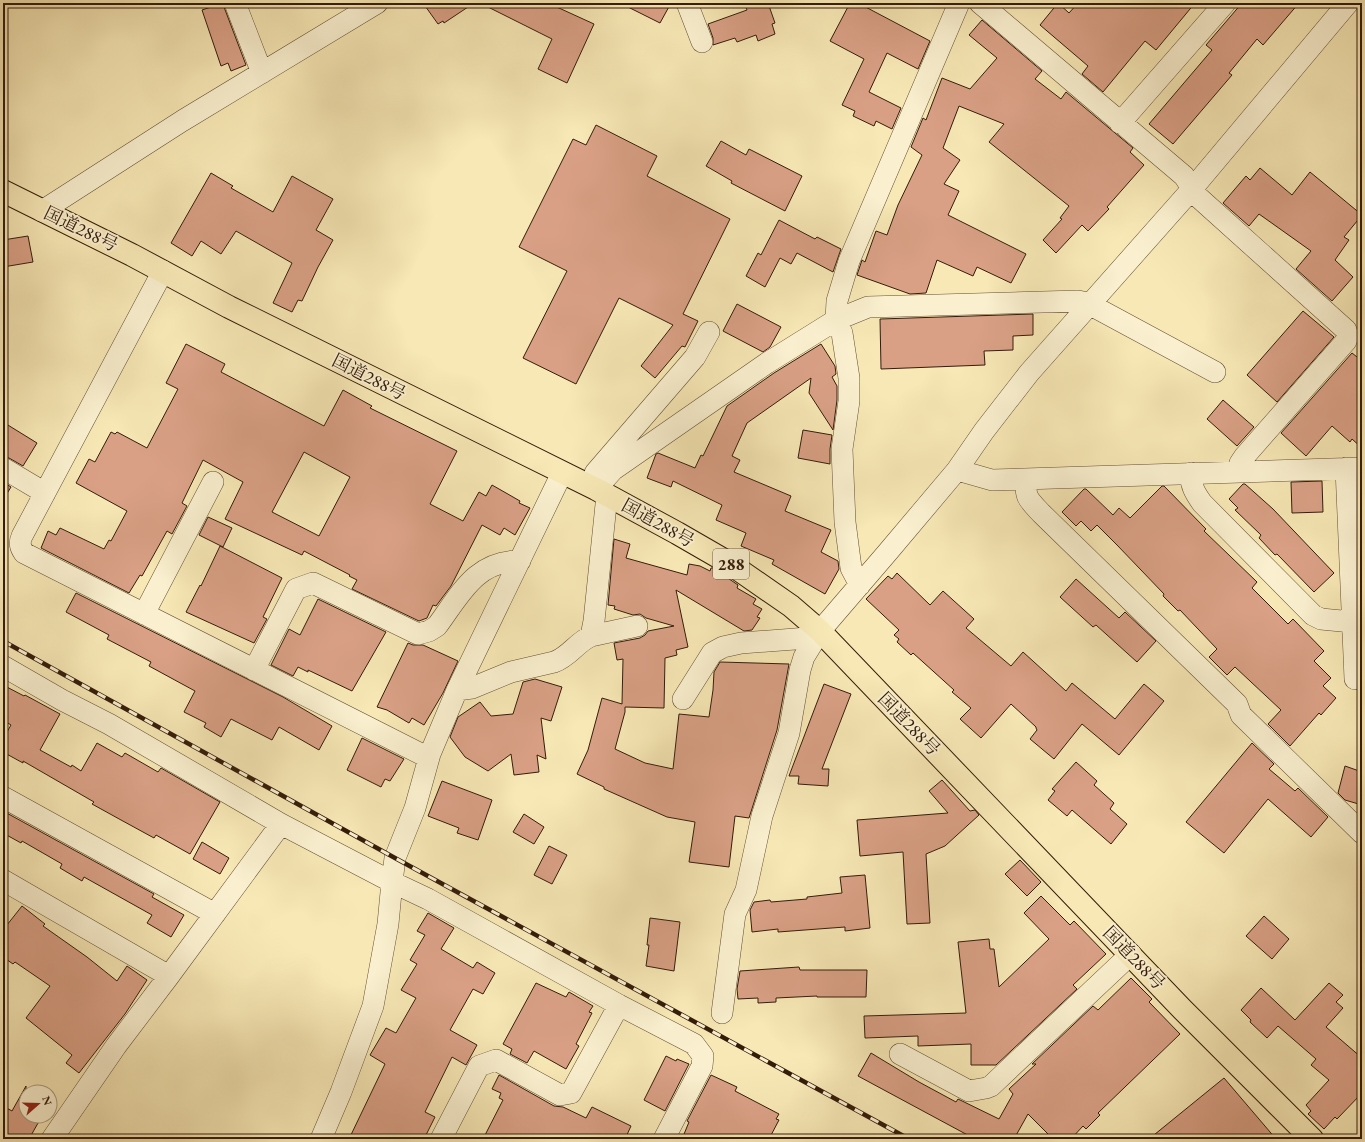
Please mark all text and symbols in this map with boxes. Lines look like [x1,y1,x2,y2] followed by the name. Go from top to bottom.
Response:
[40,201,122,256] street label: 国道288号
[328,348,410,405] street label: 国道288号
[618,493,699,552] street label: 国道288号
[713,549,749,579] road number: 288
[873,687,945,760] street label: 国道288号
[1098,921,1170,994] street label: 国道288号
[18,1084,58,1124] north arrow
[39,1094,56,1107] text: N

